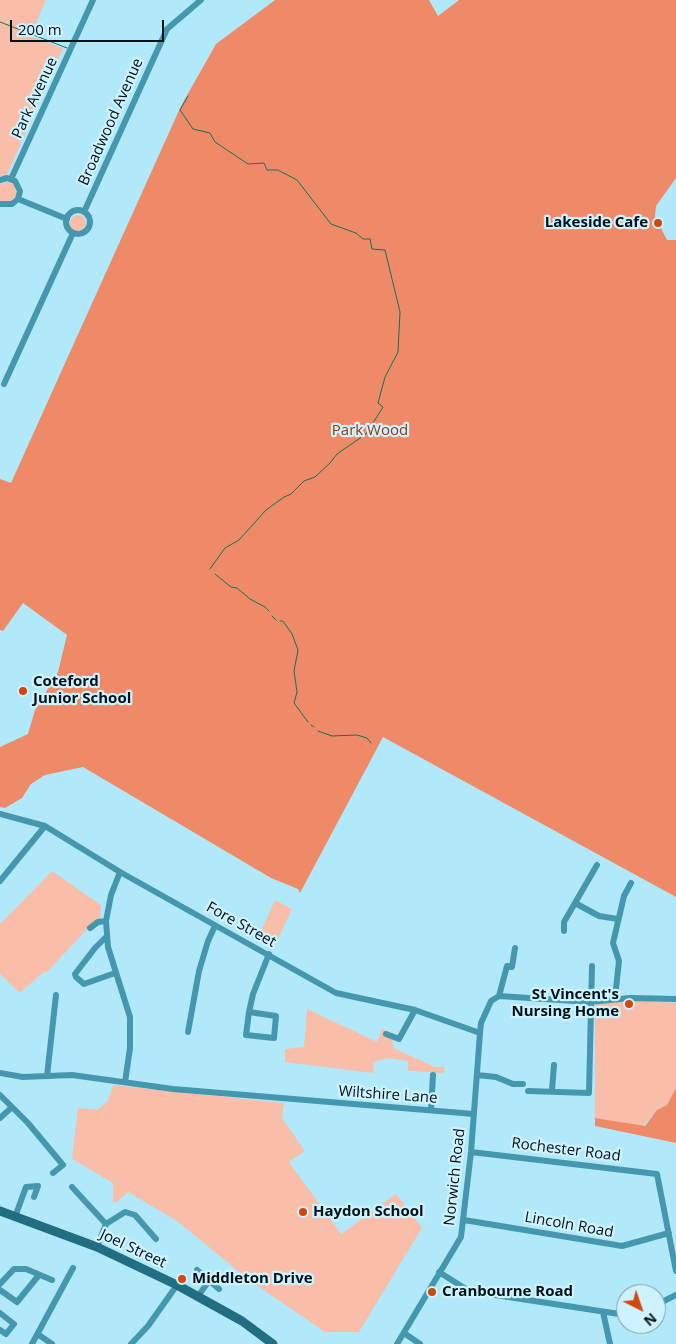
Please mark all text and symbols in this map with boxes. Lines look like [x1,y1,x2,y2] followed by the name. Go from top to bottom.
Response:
[12,10,166,42] scale bar
[18,19,62,39] text: 200 m
[8,55,62,141] street label: Park Avenue
[75,56,147,188] street label: Broadwood Avenue
[545,214,648,232] place label: Lakeside Cafe
[652,217,664,229] marker: Lakeside Cafe
[332,422,408,440] park label: Park Wood
[33,673,131,708] place label: Coteford Junior School
[17,685,29,697] marker: Coteford Junior School
[203,898,279,952] street label: Fore Street
[512,986,619,1021] place label: St Vincent's Nursing Home
[623,998,635,1010] marker: St Vincent's Nursing Home
[338,1083,438,1107] street label: Wiltshire Lane
[441,1127,469,1227] street label: Norwich Road
[510,1134,622,1166] street label: Rochester Road
[313,1203,424,1221] place label: Haydon School
[297,1206,309,1218] marker: Haydon School
[523,1208,615,1242] street label: Lincoln Road
[97,1226,169,1272] street label: Joel Street
[192,1270,313,1288] place label: Middleton Drive
[176,1273,188,1285] marker: Middleton Drive
[442,1283,573,1301] place label: Cranbourne Road
[616,1284,666,1334] north arrow
[426,1286,438,1298] marker: Cranbourne Road
[640,1309,661,1331] text: N

